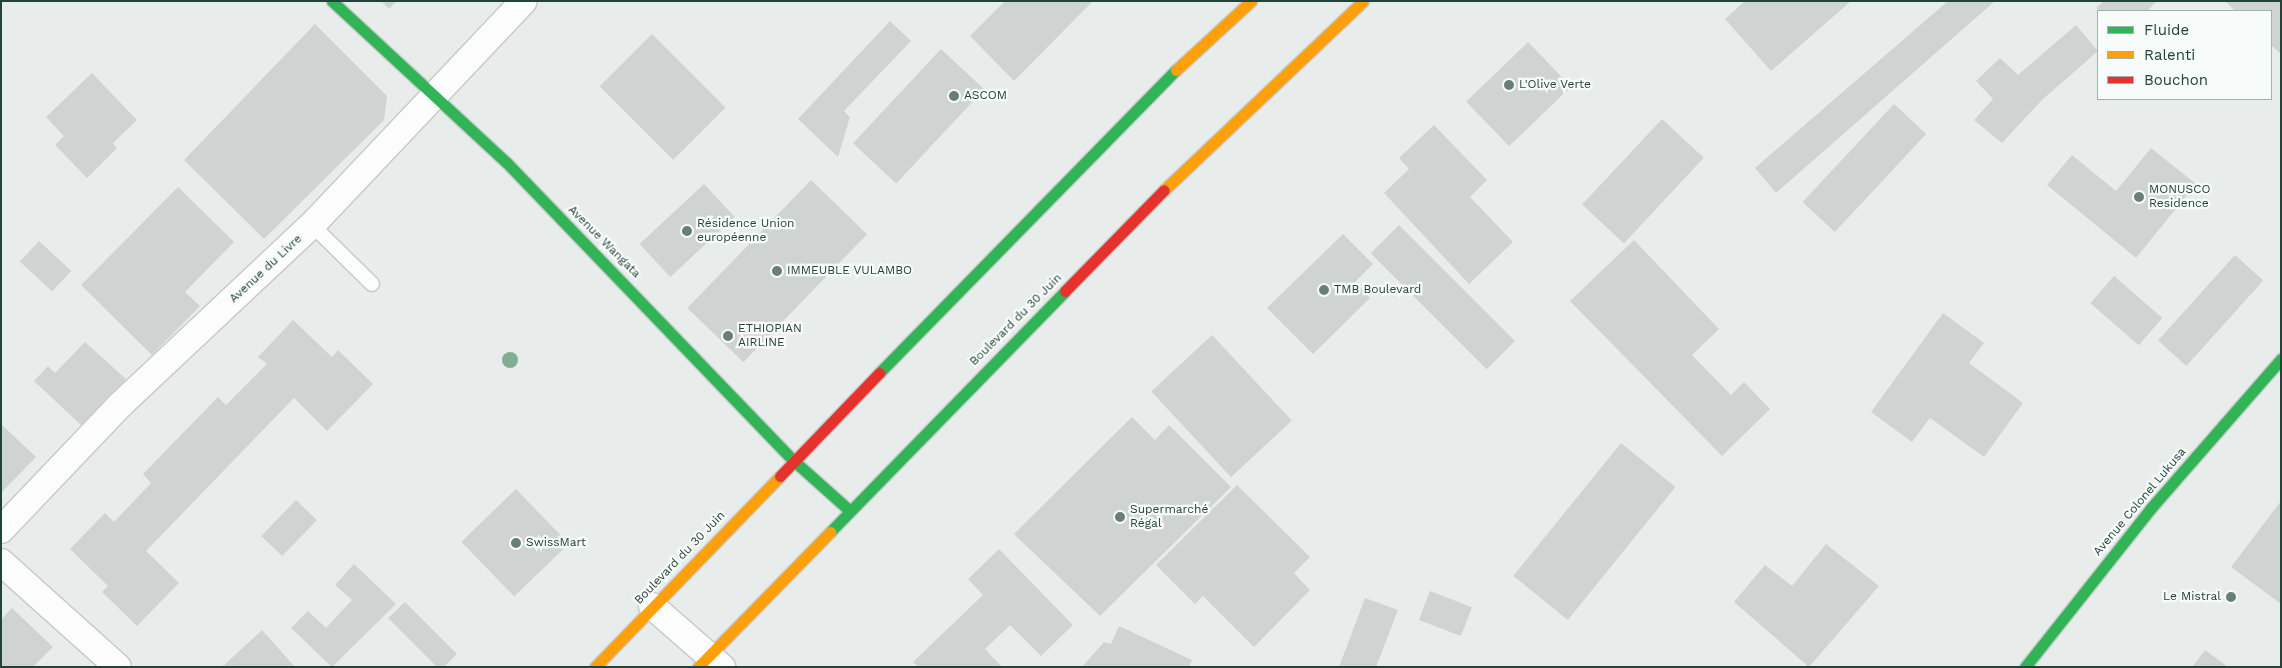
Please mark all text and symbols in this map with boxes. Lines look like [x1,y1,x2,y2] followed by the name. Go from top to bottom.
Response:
[2097,10,2272,100] legend
[2144,21,2189,39] text: Fluide
[2144,46,2195,64] text: Ralenti
[2144,71,2208,89] text: Bouchon
[1519,78,1591,92] place label: L'Olive Verte
[1503,79,1515,91] marker: L'Olive Verte
[964,89,1007,103] place label: ASCOM
[948,90,960,102] marker: ASCOM
[2149,183,2210,211] place label: MONUSCO Residence
[2133,191,2145,203] marker: MONUSCO Residence
[565,203,643,281] street label: Avenue Wangata
[697,217,795,245] place label: Résidence Union européenne
[681,225,693,237] marker: Résidence Union européenne
[227,232,305,306] street label: Avenue du Livre
[787,264,912,278] place label: IMMEUBLE VULAMBO
[771,265,783,277] marker: IMMEUBLE VULAMBO
[967,271,1065,369] street label: Boulevard du 30 Juin
[1334,283,1421,297] place label: TMB Boulevard
[1318,284,1330,296] marker: TMB Boulevard
[738,322,802,350] place label: ETHIOPIAN AIRLINE
[722,330,734,342] marker: ETHIOPIAN AIRLINE
[2091,445,2189,559] street label: Avenue Colonel Lukusa
[1130,503,1208,531] place label: Supermarché Régal
[632,508,728,608] street label: Boulevard du 30 Juin
[1114,511,1126,523] marker: Supermarché Régal
[526,536,586,550] place label: SwissMart
[510,537,522,549] marker: SwissMart
[2163,590,2221,604] place label: Le Mistral
[2225,591,2237,603] marker: Le Mistral

